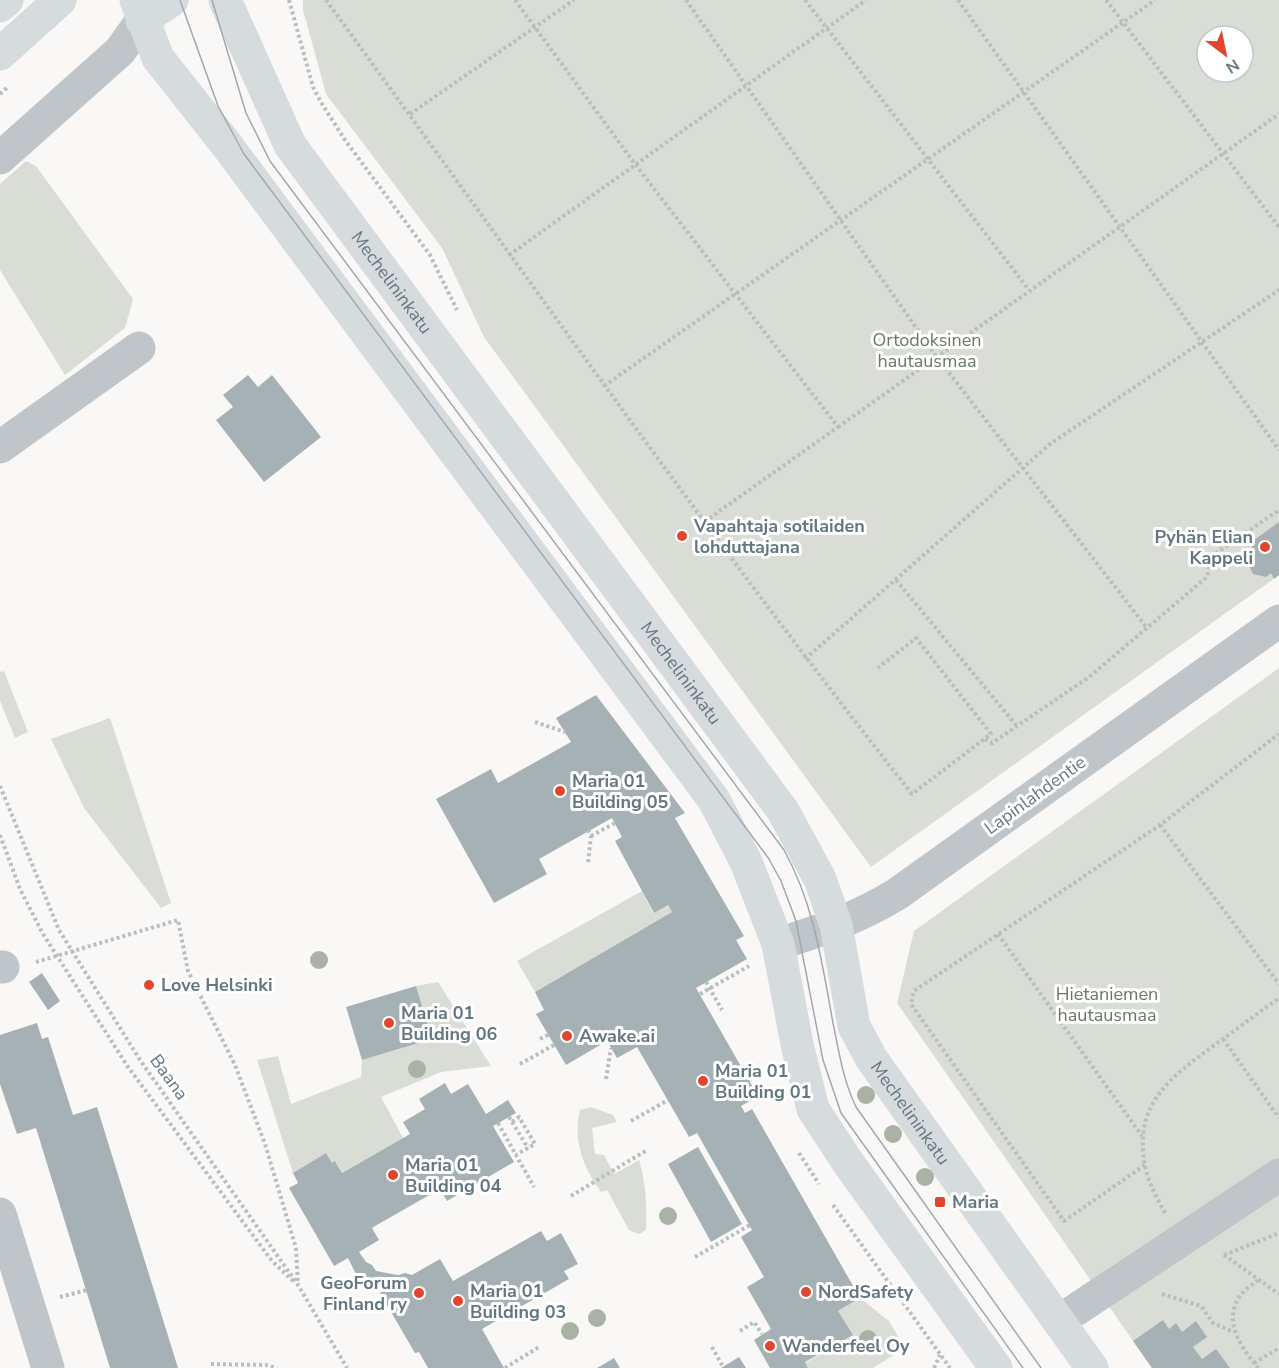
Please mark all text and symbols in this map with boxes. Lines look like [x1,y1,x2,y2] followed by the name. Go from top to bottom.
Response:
[1195,24,1255,84] north arrow
[1222,53,1243,78] text: N
[346,226,438,339] street label: Mechelininkatu
[872,328,982,373] park label: Ortodoksinen hautausmaa
[693,514,865,559] place label: Vapahtaja sotilaiden lohduttajana
[1154,525,1253,570] place label: Pyhän Elian Kappeli
[675,529,689,543] marker: Vapahtaja sotilaiden lohduttajana
[1258,540,1272,554] marker: Pyhän Elian Kappeli
[635,617,727,729] street label: Mechelininkatu
[980,750,1090,840] street label: Lapinlahdentie
[572,769,668,814] place label: Maria 01 Building 05
[553,784,567,798] marker: Maria 01 Building 05
[161,973,273,997] place label: Love Helsinki
[142,978,156,992] marker: Love Helsinki
[1056,982,1158,1027] park label: Hietaniemen hautausmaa
[401,1001,497,1046] place label: Maria 01 Building 06
[382,1016,396,1030] marker: Maria 01 Building 06
[579,1024,655,1048] place label: Awake.ai
[560,1029,574,1043] marker: Awake.ai
[144,1049,194,1105] street label: Baana
[865,1056,955,1170] street label: Mechelininkatu
[715,1059,811,1104] place label: Maria 01 Building 01
[696,1074,710,1088] marker: Maria 01 Building 01
[405,1153,501,1198] place label: Maria 01 Building 04
[386,1168,400,1182] marker: Maria 01 Building 04
[952,1190,999,1214] place label: Maria
[933,1195,947,1209] marker: Maria
[320,1271,408,1316] place label: GeoForum Finland ry
[470,1279,566,1324] place label: Maria 01 Building 03
[818,1280,914,1304] place label: NordSafety
[799,1285,813,1299] marker: NordSafety
[412,1286,426,1300] marker: GeoForum Finland ry
[451,1294,465,1308] marker: Maria 01 Building 03
[782,1334,910,1358] place label: Wanderfeel Oy
[763,1339,777,1353] marker: Wanderfeel Oy

